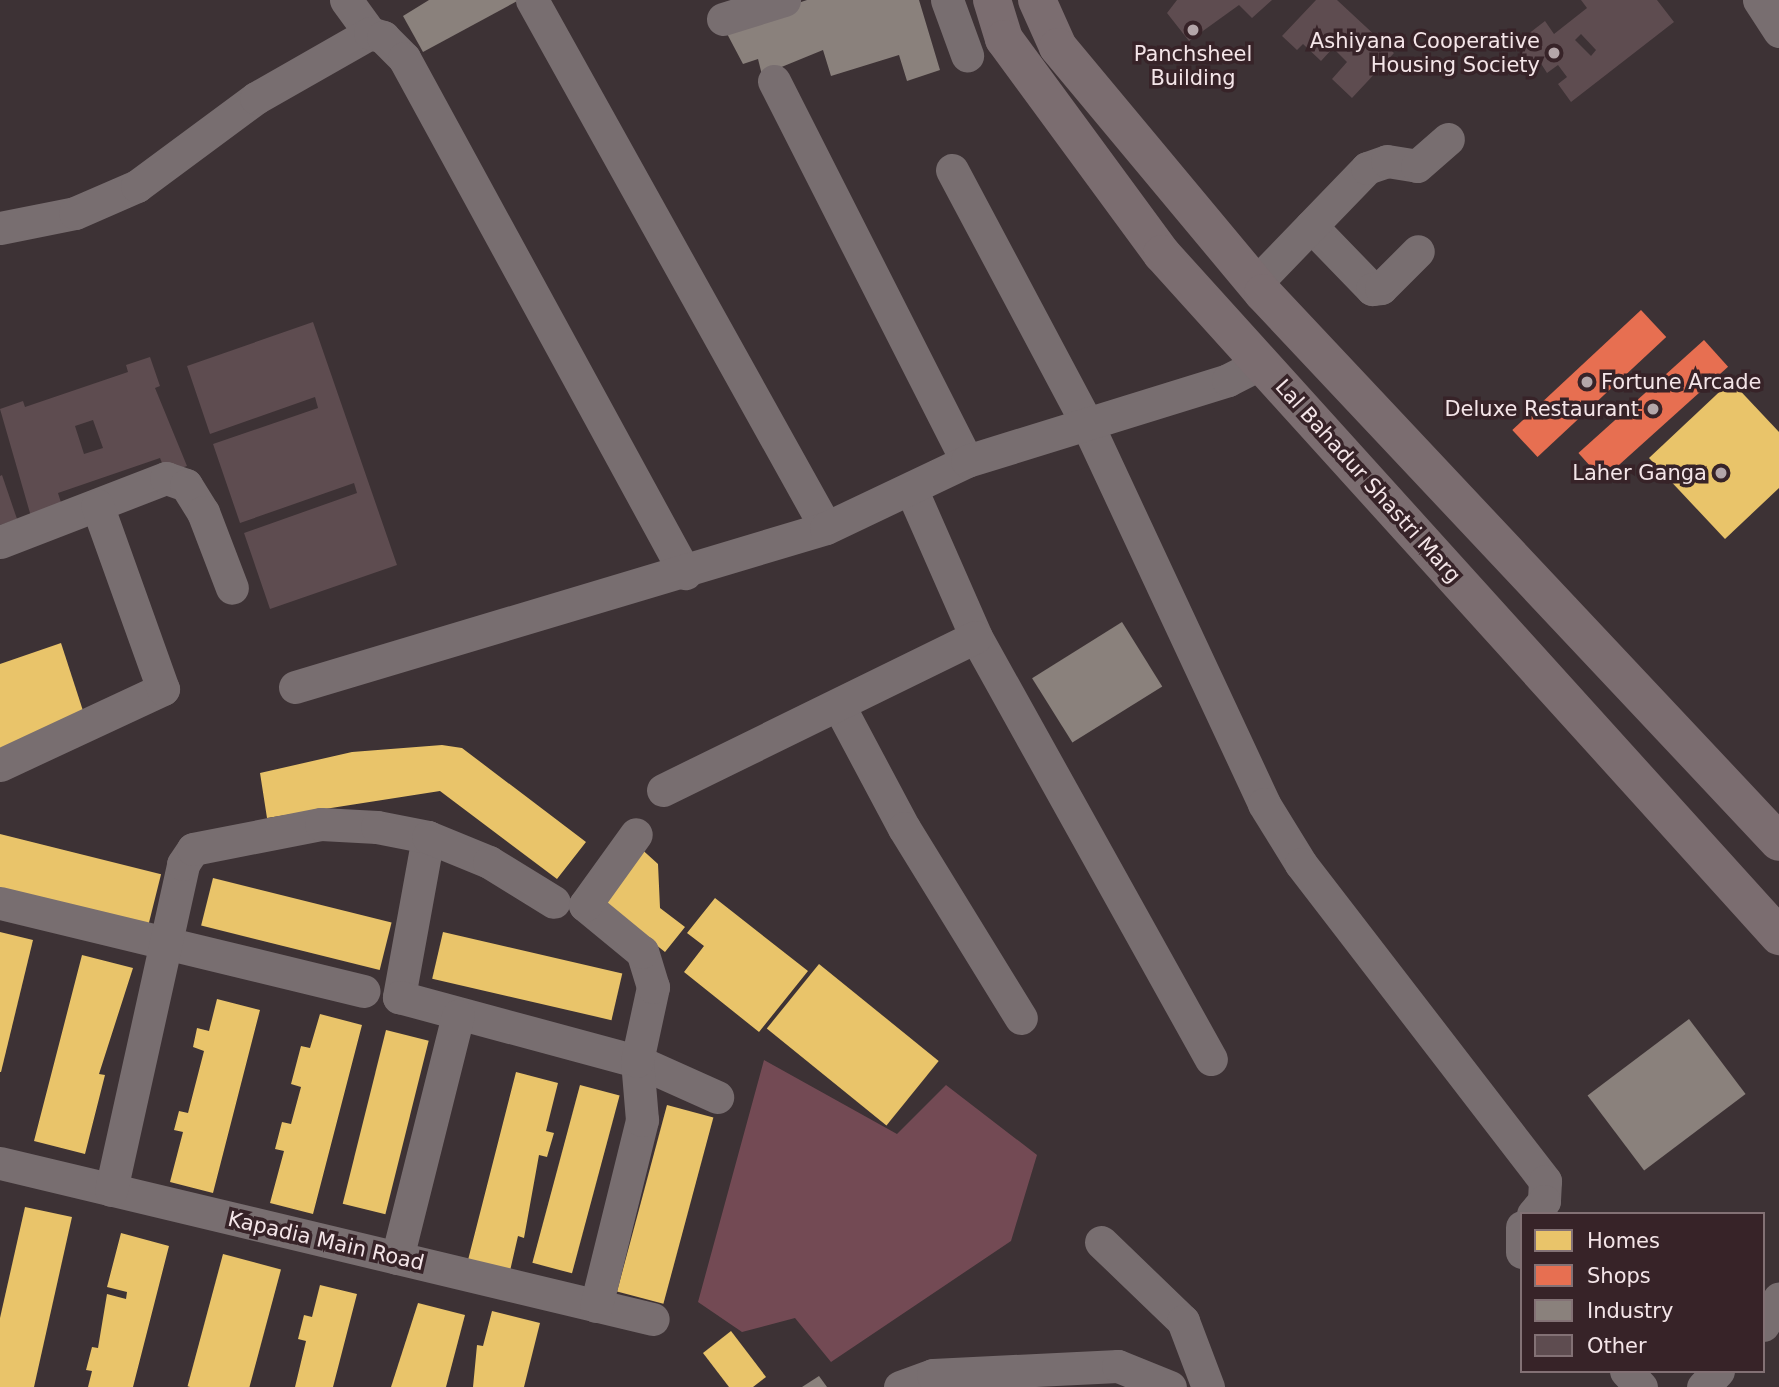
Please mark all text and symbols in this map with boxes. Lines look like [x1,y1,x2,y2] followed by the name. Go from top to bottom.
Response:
[1185,22,1201,38] marker: Panchsheel Building
[1310,28,1540,78] place label: Ashiyana Cooperative Housing Society
[1134,41,1252,91] place label: Panchsheel Building
[1546,45,1562,61] marker: Ashiyana Cooperative Housing Society
[1601,369,1761,395] place label: Fortune Arcade
[1270,374,1466,588] street label: Lal Bahadur Shastri Marg
[1579,374,1595,390] marker: Fortune Arcade
[1444,396,1639,422] place label: Deluxe Restaurant
[1645,401,1661,417] marker: Deluxe Restaurant
[1572,460,1707,486] place label: Laher Ganga
[1713,465,1729,481] marker: Laher Ganga
[225,1206,427,1276] street label: Kapadia Main Road
[1520,1212,1765,1373] legend
[1587,1229,1660,1253] text: Homes
[1587,1264,1651,1288] text: Shops
[1587,1299,1673,1323] text: Industry
[1587,1334,1647,1358] text: Other

